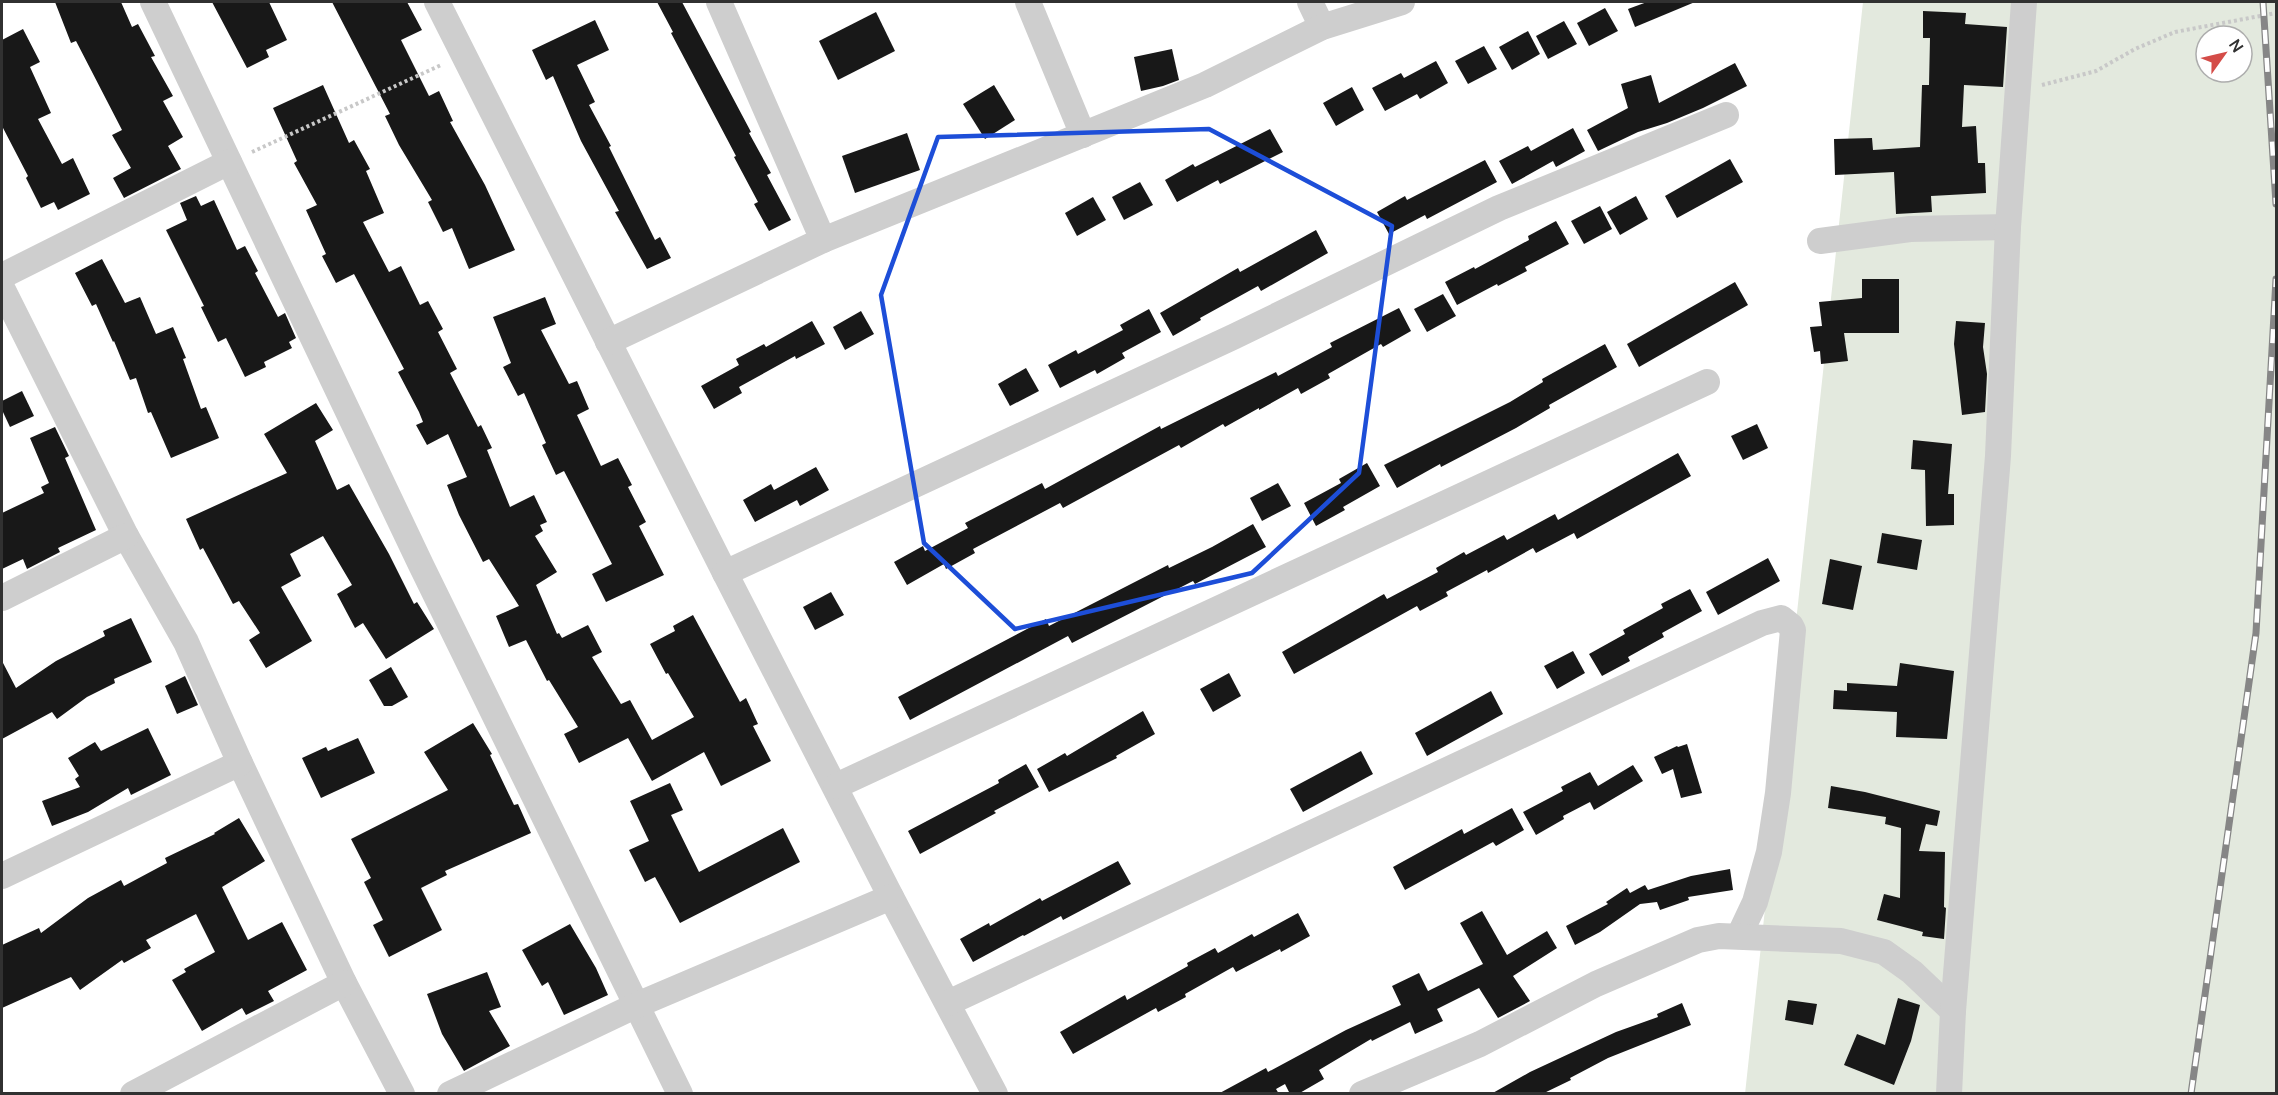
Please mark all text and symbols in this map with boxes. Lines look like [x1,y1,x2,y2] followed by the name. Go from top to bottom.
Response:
[2194,24,2254,84] north arrow
[2224,35,2249,57] text: N

